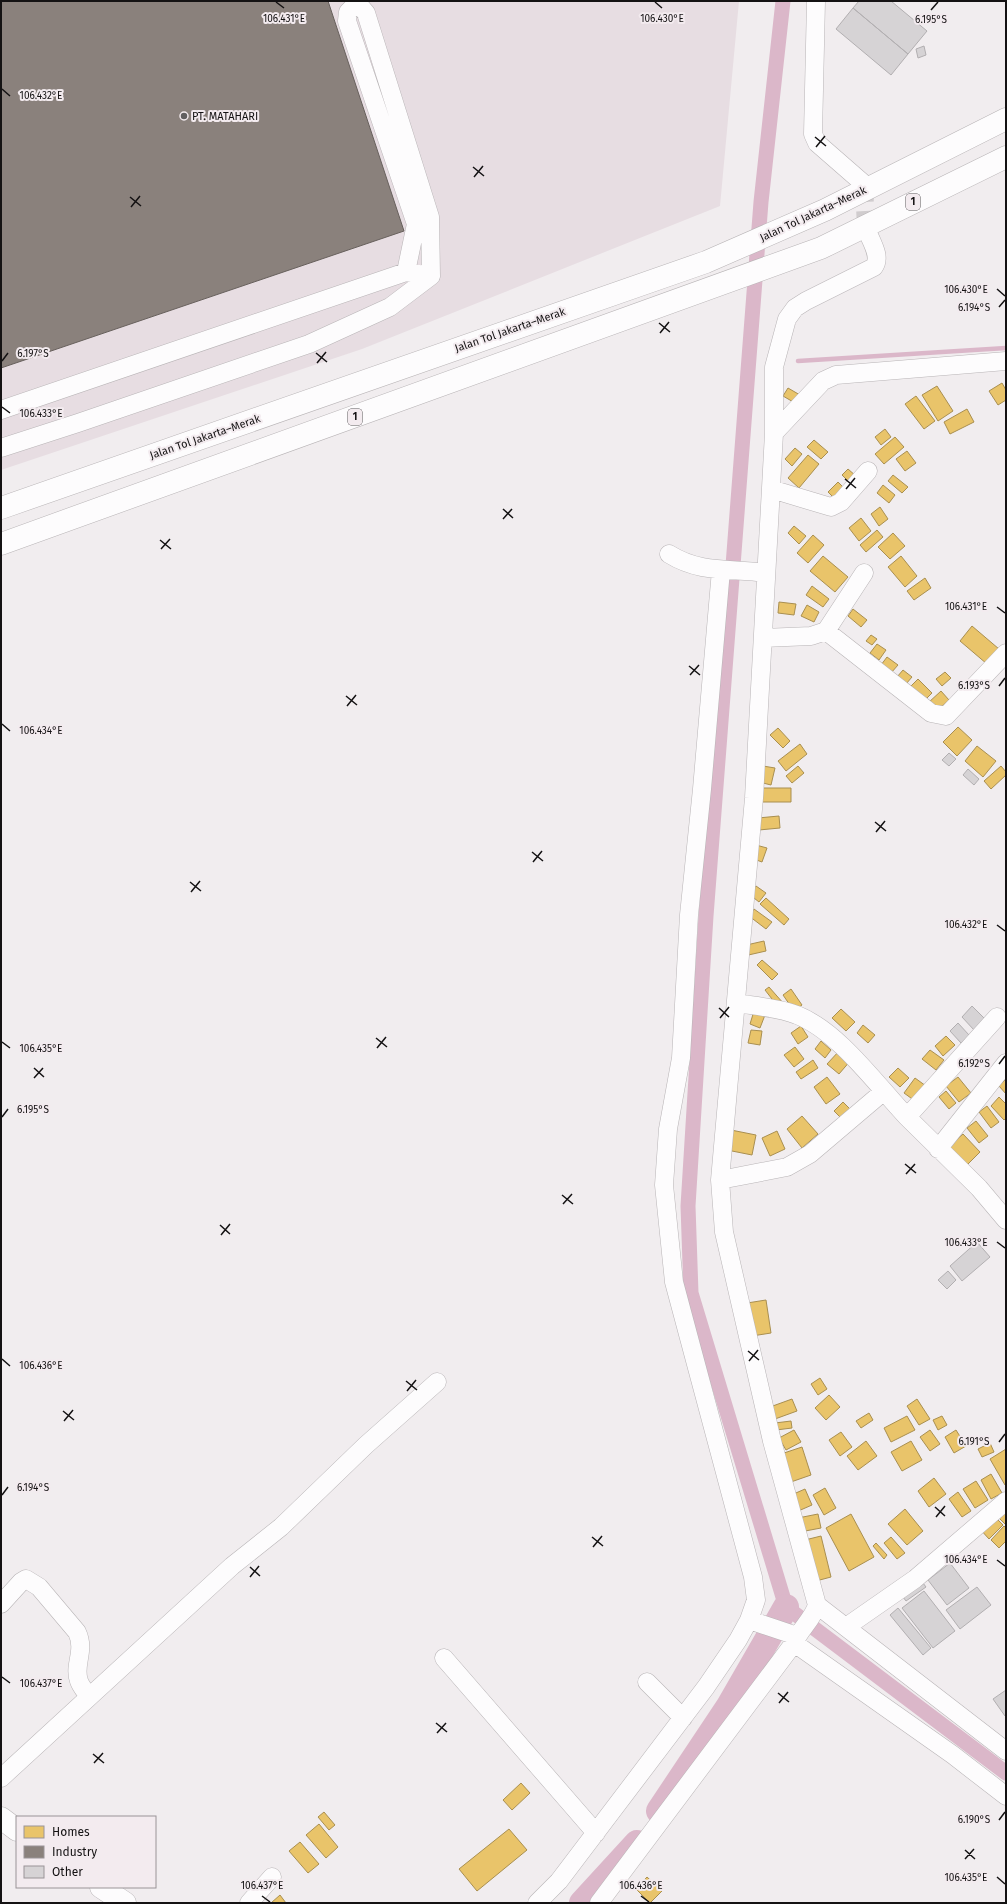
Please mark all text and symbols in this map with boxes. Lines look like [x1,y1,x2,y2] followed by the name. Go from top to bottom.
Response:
[263,13,305,25] text: 106.431°E
[640,13,684,25] text: 106.430°E
[915,14,947,26] text: 6.195°S
[20,90,62,102] text: 106.432°E
[192,110,258,123] place label: PT. MATAHARI
[179,111,189,121] marker: PT. MATAHARI
[758,183,869,244] street label: Jalan Tol Jakarta–Merak
[906,194,920,210] road number: 1
[944,284,988,296] text: 106.430°E
[958,302,991,314] text: 6.194°S
[453,305,567,355] street label: Jalan Tol Jakarta–Merak
[17,348,49,360] text: 6.197°S
[19,408,63,420] text: 106.433°E
[348,409,362,425] road number: 1
[148,412,262,462] street label: Jalan Tol Jakarta–Merak
[945,601,987,613] text: 106.431°E
[958,680,990,692] text: 6.193°S
[19,725,63,737] text: 106.434°E
[945,919,987,931] text: 106.432°E
[20,1043,62,1055] text: 106.435°E
[958,1058,990,1070] text: 6.192°S
[17,1104,49,1116] text: 6.195°S
[944,1237,988,1249] text: 106.433°E
[19,1360,63,1372] text: 106.436°E
[958,1436,990,1448] text: 6.191°S
[17,1482,50,1494] text: 6.194°S
[944,1554,988,1566] text: 106.434°E
[20,1678,62,1690] text: 106.437°E
[958,1814,991,1826] text: 6.190°S
[16,1816,156,1888] legend
[52,1825,90,1839] text: Homes
[52,1845,97,1859] text: Industry
[52,1865,83,1879] text: Other
[945,1872,987,1884] text: 106.435°E
[241,1880,283,1892] text: 106.437°E
[619,1880,663,1892] text: 106.436°E

